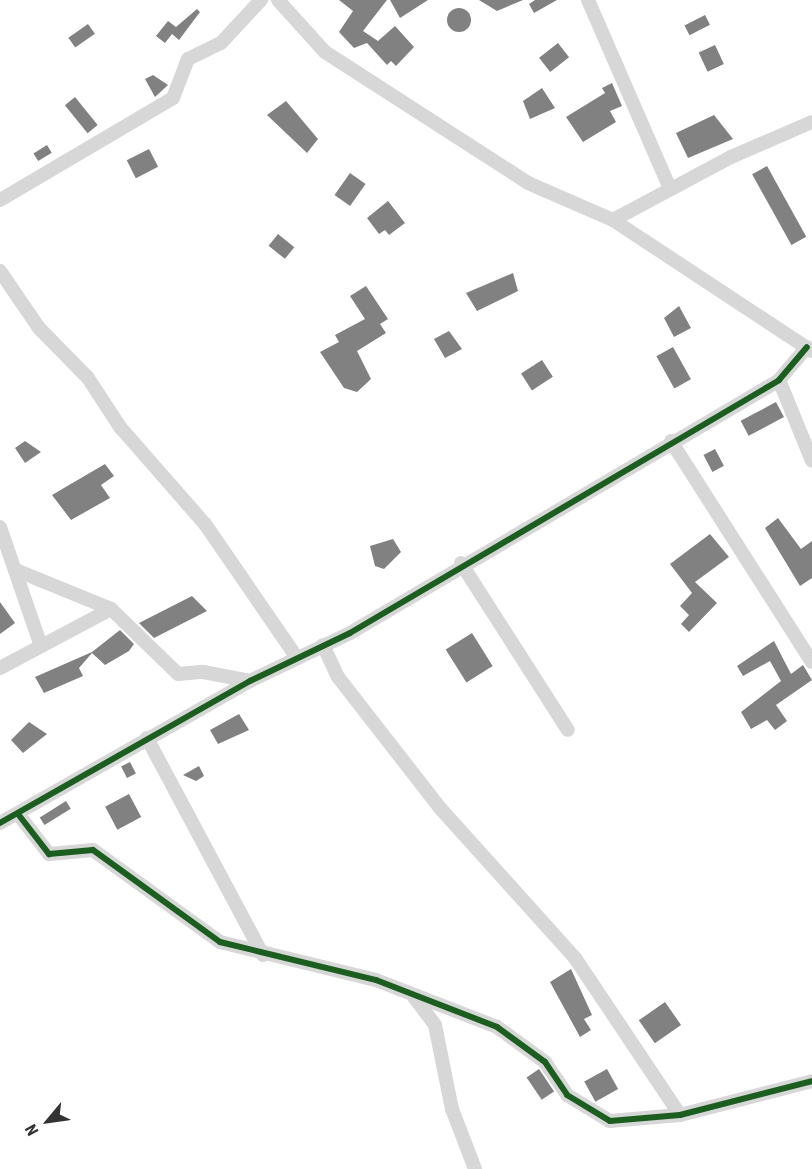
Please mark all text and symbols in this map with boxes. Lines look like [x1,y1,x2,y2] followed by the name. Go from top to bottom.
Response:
[18,1091,78,1151] north arrow
[21,1121,43,1139] text: N

